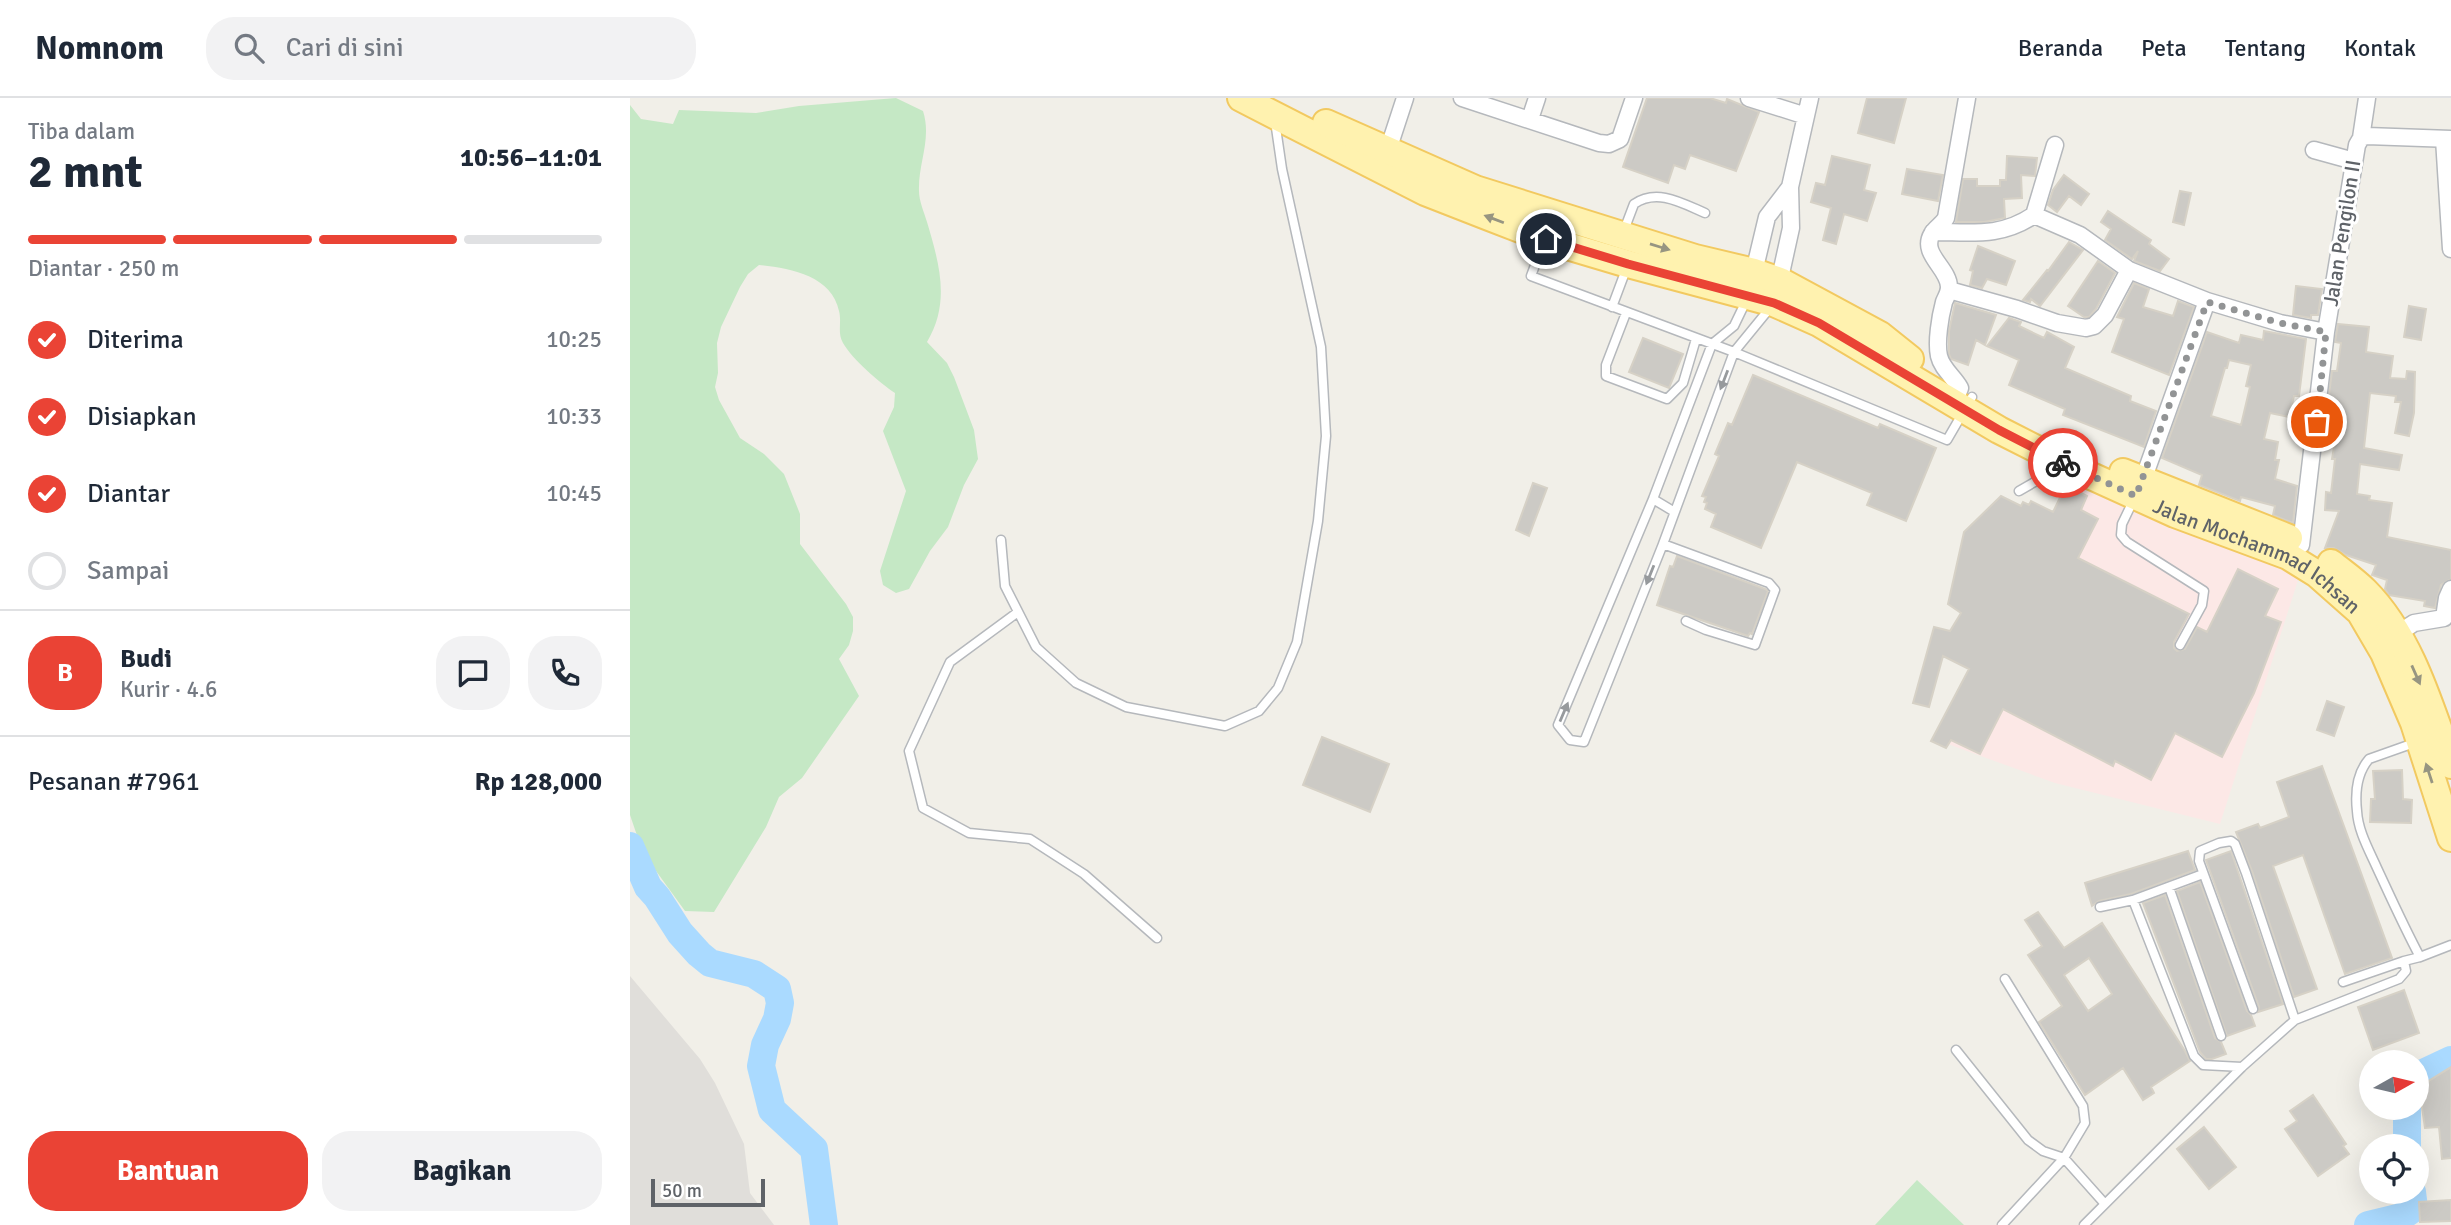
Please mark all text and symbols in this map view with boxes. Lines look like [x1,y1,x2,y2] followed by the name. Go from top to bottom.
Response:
[206,17,696,80] search box
[35,28,164,69] text: Nomnom
[230,29,268,67] icon: search
[286,32,403,64] text: Cari di sini
[2018,33,2103,63] text: Beranda
[2141,33,2187,63] text: Peta
[2225,33,2306,63] text: Tentang
[2344,33,2416,63] text: Kontak
[28,117,135,146] text: Tiba dalam
[460,142,602,174] text: 10:56–11:01
[28,144,143,200] text: 2 mnt
[2318,158,2366,308] street label: Jalan Pengilon II
[1516,209,1576,269] pin
[1484,213,1505,224] one-way arrow
[1527,220,1565,258] icon: home
[1650,243,1671,253] one-way arrow
[28,254,179,283] text: Diantar · 250 m
[28,321,66,359] icon: check
[87,324,184,356] text: Diterima
[546,325,602,354] text: 10:25
[1718,369,1729,390] one-way arrow
[2287,392,2347,452] pin
[28,398,66,436] icon: check
[87,401,197,433] text: Disiapkan
[546,402,602,431] text: 10:33
[2298,403,2336,441] icon: bag
[2028,428,2098,498] courier
[2044,444,2082,482] icon: bike
[28,475,66,513] icon: check
[87,478,170,510] text: Diantar
[546,479,602,508] text: 10:45
[2149,493,2366,619] street label: Jalan Mochammad Ichsan
[87,555,169,587] text: Sampai
[1645,565,1656,586] one-way arrow
[436,636,510,710] button: chat
[528,636,602,710] button: phone
[120,643,172,675] text: Budi
[57,657,73,689] text: B
[2411,665,2422,686] one-way arrow
[120,675,217,704] text: Kurir · 4.6
[1558,701,1569,722] one-way arrow
[2423,762,2434,783] one-way arrow
[28,766,200,798] text: Pesanan #7961
[474,766,602,798] text: Rp 128,000
[2359,1050,2429,1120] north arrow
[2359,1050,2429,1204] map controls
[28,1131,308,1211] button: Bantuan
[322,1131,602,1211] button: Bagikan
[2359,1134,2429,1204] button: locate
[651,1176,765,1208] scale bar
[662,1179,702,1203] text: 50 m

